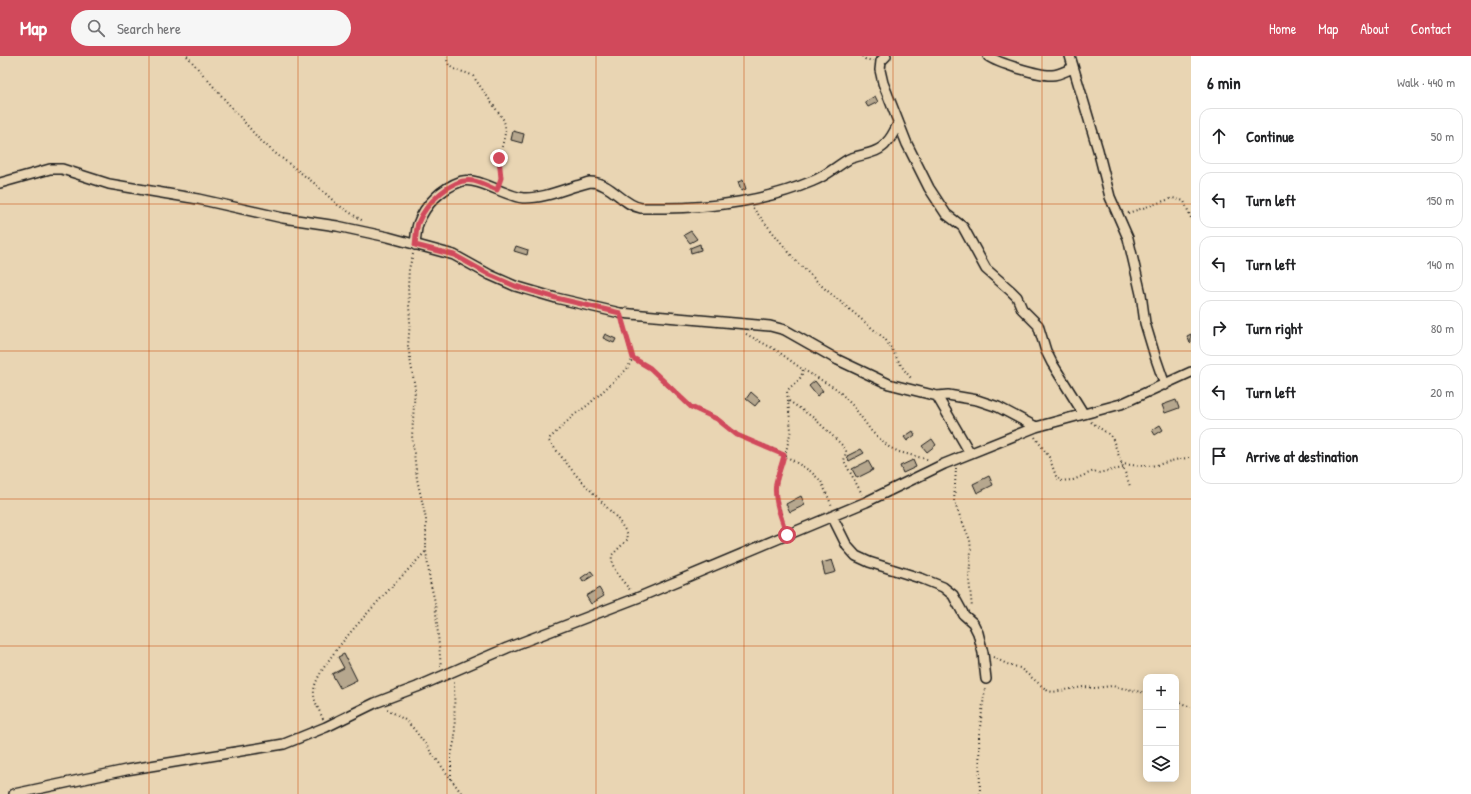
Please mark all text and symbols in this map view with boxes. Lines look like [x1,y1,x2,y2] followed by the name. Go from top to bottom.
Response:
[71,10,351,46] search box
[20,15,47,41] text: Map
[85,17,107,39] icon: search
[117,18,181,39] text: Search here
[1269,19,1296,38] text: Home
[1318,19,1338,38] text: Map
[1360,19,1389,38] text: About
[1411,19,1451,38] text: Contact
[1207,71,1241,94] text: 6 min
[1397,73,1455,91] text: Walk · 440 m
[1208,125,1230,147] icon: ahead
[1246,126,1294,147] text: Continue
[1431,127,1454,145] text: 50 m
[490,149,508,167] route end
[1208,189,1230,211] icon: left
[1246,190,1296,211] text: Turn left
[1426,191,1454,209] text: 150 m
[1208,253,1230,275] icon: left
[1246,254,1296,275] text: Turn left
[1427,255,1454,273] text: 140 m
[1208,317,1230,339] icon: right
[1246,318,1302,339] text: Turn right
[1431,319,1454,337] text: 80 m
[1208,381,1230,403] icon: left
[1246,382,1296,403] text: Turn left
[1430,383,1454,401] text: 20 m
[1208,445,1230,467] icon: arrive
[1246,446,1358,467] text: Arrive at destination
[778,526,796,544] route start
[1143,674,1179,782] map controls
[1143,674,1179,710] button: +
[1143,710,1179,746] button: −
[1143,746,1179,782] button: layers

